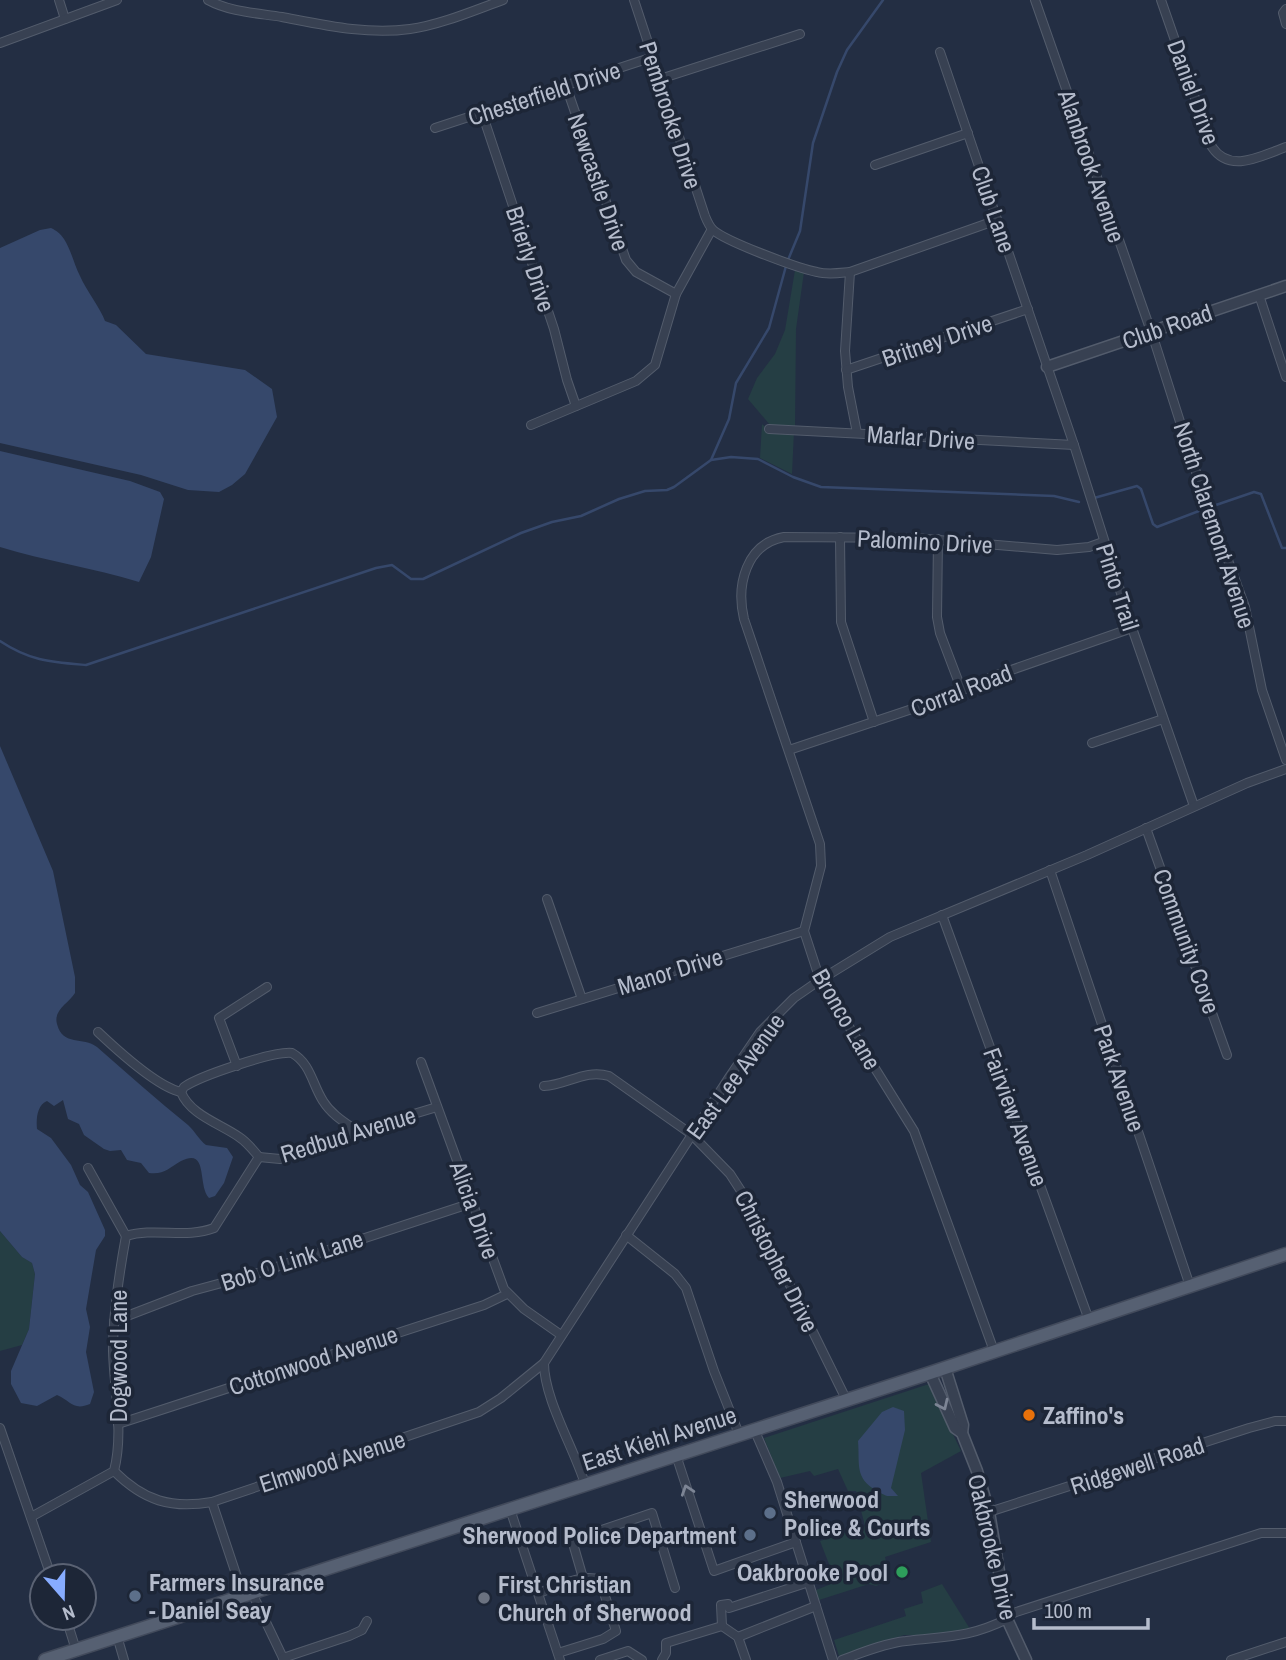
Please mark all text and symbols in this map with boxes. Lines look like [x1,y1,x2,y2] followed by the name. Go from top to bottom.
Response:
[1160,35,1228,149] street label: Daniel Drive
[632,37,710,193] street label: Pembrooke Drive
[464,53,624,133] street label: Chesterfield Drive
[1051,84,1133,247] street label: Alanbrook Avenue
[561,109,637,255] street label: Newcastle Drive
[964,161,1024,257] street label: Club Lane
[499,202,563,316] street label: Brierly Drive
[1118,296,1216,356] street label: Club Road
[877,306,997,374] street label: Britney Drive
[866,417,976,457] street label: Marlar Drive
[1167,418,1263,632] street label: North Claremont Avenue
[856,521,994,561] street label: Palomino Drive
[1089,539,1147,635] street label: Pinto Trail
[906,656,1016,724] street label: Corral Road
[1146,864,1228,1018] street label: Community Cove
[614,940,726,1002] street label: Manor Drive
[805,963,889,1075] street label: Bronco Lane
[678,1007,792,1145] street label: East Lee Avenue
[1087,1020,1153,1136] street label: Park Avenue
[976,1043,1056,1191] street label: Fairview Avenue
[277,1098,419,1170] street label: Redbud Avenue
[442,1156,507,1263] street label: Alicia Drive
[727,1185,827,1337] street label: Christopher Drive
[217,1222,367,1298] street label: Bob O Link Lane
[102,1290,134,1422] street label: Dogwood Lane
[224,1318,402,1402] street label: Cottonwood Avenue
[578,1398,740,1478] street label: East Kiehl Avenue
[935,1398,949,1410] one-way arrow
[1043,1399,1124,1431] place label: Zaffino's
[1021,1407,1037,1423] marker: Zaffino's
[255,1422,409,1500] street label: Elmwood Avenue
[1066,1428,1208,1502] street label: Ridgewell Road
[961,1471,1025,1623] street label: Oakbrooke Drive
[784,1483,931,1543] place label: Sherwood Police & Courts
[681,1484,695,1496] one-way arrow
[762,1505,778,1521] marker: Sherwood Police & Courts
[463,1519,736,1551] place label: Sherwood Police Department
[742,1527,758,1543] marker: Sherwood Police Department
[737,1556,888,1588] place label: Oakbrooke Pool
[28,1562,98,1632] north arrow
[894,1564,910,1580] marker: Oakbrooke Pool
[149,1566,324,1626] place label: Farmers Insurance - Daniel Seay
[498,1568,692,1628] place label: First Christian Church of Sherwood
[1034,1586,1148,1630] scale bar
[127,1588,143,1604] marker: Farmers Insurance - Daniel Seay
[476,1590,492,1606] marker: First Christian Church of Sherwood
[1044,1596,1092,1625] text: 100 m
[59,1599,79,1627] text: N

